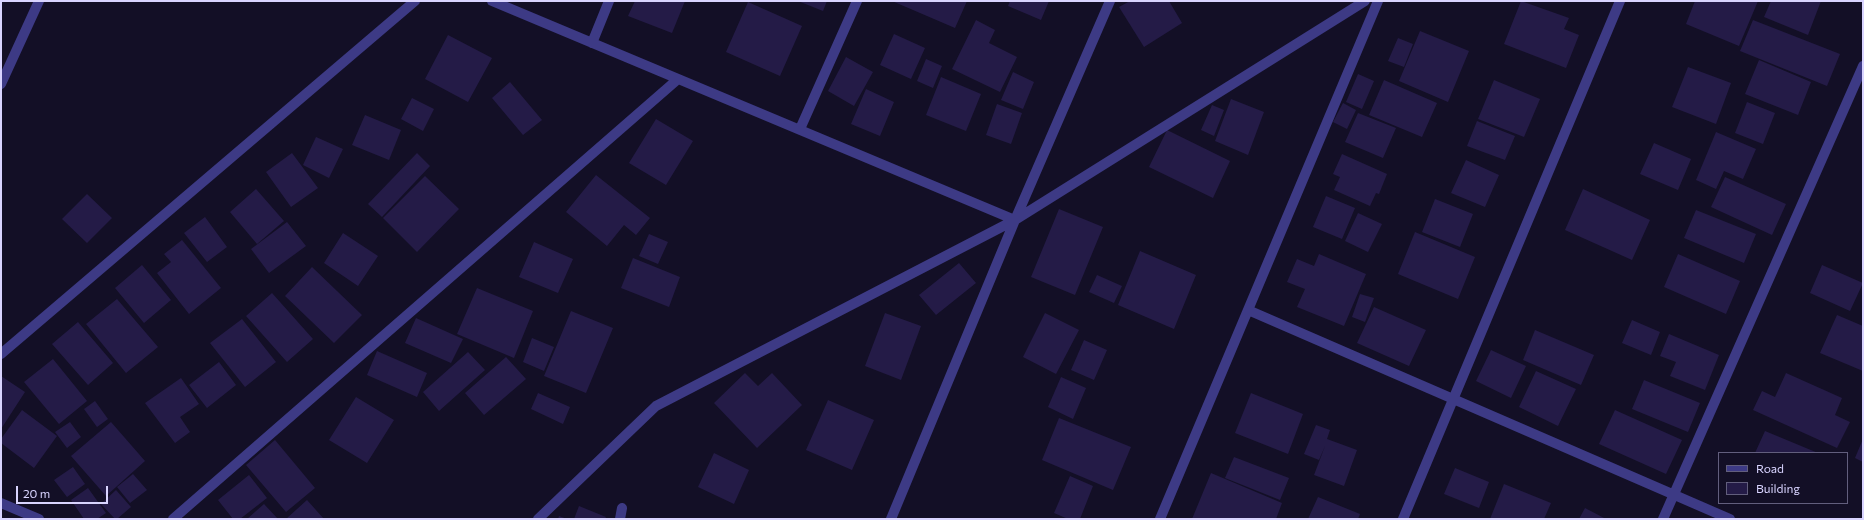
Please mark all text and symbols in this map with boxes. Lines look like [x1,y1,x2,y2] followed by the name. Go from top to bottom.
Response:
[1718,452,1848,504] legend
[1756,461,1784,475] text: Road
[18,478,110,504] scale bar
[1756,481,1800,495] text: Building
[23,486,50,500] text: 20 m

